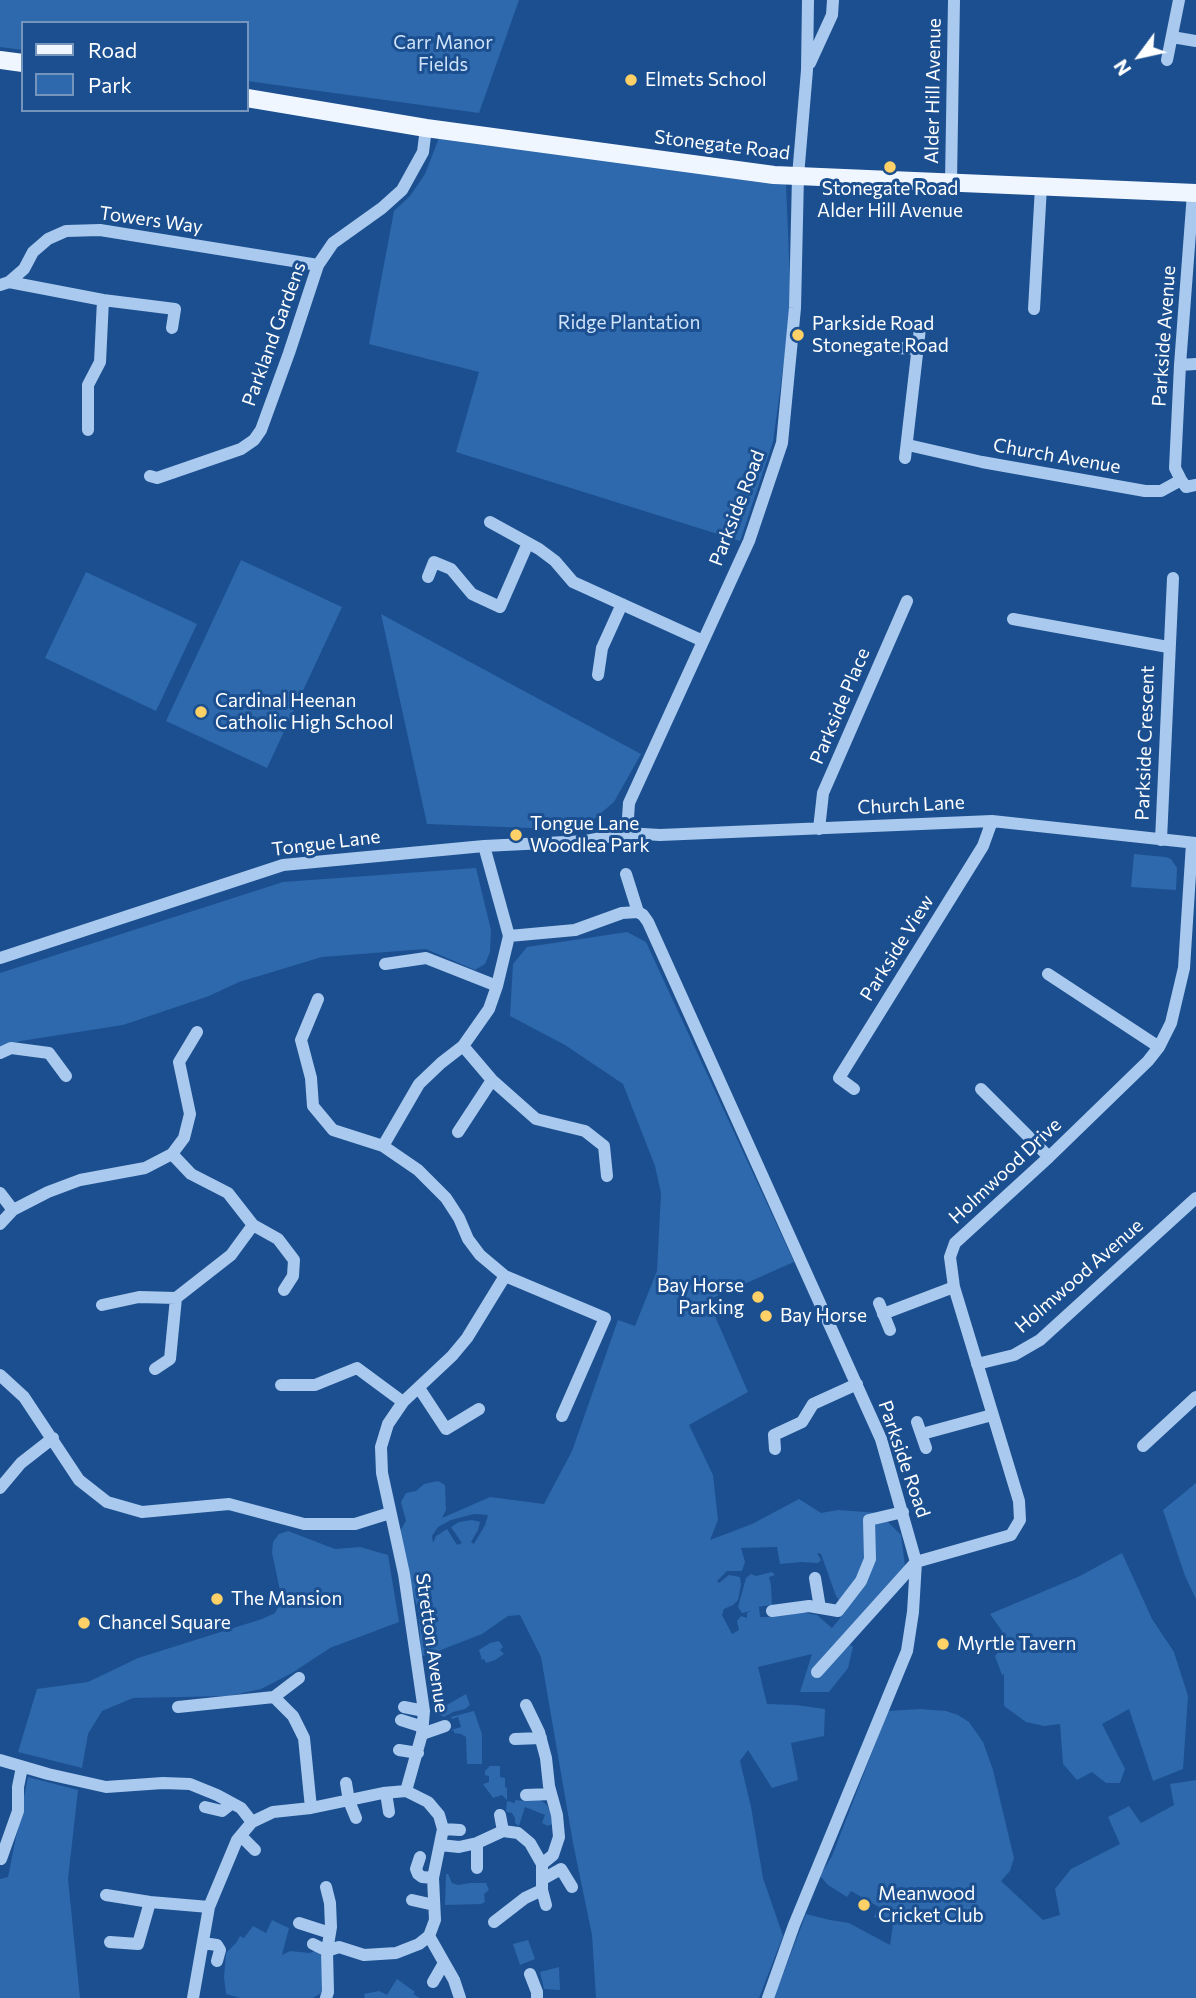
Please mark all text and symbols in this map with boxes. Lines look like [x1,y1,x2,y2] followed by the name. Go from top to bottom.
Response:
[920,18,946,164] street label: Alder Hill Avenue
[21,21,248,112] legend
[1105,21,1175,91] north arrow
[393,32,493,76] park label: Carr Manor Fields
[88,37,137,62] text: Road
[1108,55,1136,80] text: N
[645,69,767,91] place label: Elmets School
[88,72,132,97] text: Park
[623,72,639,88] marker: Elmets School
[653,125,791,165] street label: Stonegate Road
[882,159,898,175] marker: Stonegate Road Alder Hill Avenue
[817,178,963,222] place label: Stonegate Road Alder Hill Avenue
[98,201,204,239] street label: Towers Way
[237,259,311,409] street label: Parkland Gardens
[1148,265,1180,407] street label: Parkside Avenue
[558,312,700,334] park label: Ridge Plantation
[812,313,949,357] place label: Parkside Road Stonegate Road
[790,327,806,343] marker: Parkside Road Stonegate Road
[991,434,1123,478] street label: Church Avenue
[704,447,770,569] street label: Parkside Road
[805,644,875,768] street label: Parkside Place
[1131,665,1159,821] street label: Parkside Crescent
[215,690,394,734] place label: Cardinal Heenan Catholic High School
[193,704,209,720] marker: Cardinal Heenan Catholic High School
[857,791,965,819] street label: Church Lane
[530,813,650,857] place label: Tongue Lane Woodlea Park
[270,825,382,861] street label: Tongue Lane
[508,827,524,843] marker: Tongue Lane Woodlea Park
[855,891,939,1005] street label: Parkside View
[944,1113,1066,1229] street label: Holmwood Drive
[1010,1214,1148,1338] street label: Holmwood Avenue
[657,1275,744,1319] place label: Bay Horse Parking
[750,1289,766,1305] marker: Bay Horse Parking
[780,1305,867,1327] place label: Bay Horse
[758,1308,774,1324] marker: Bay Horse
[873,1397,935,1521] street label: Parkside Road
[411,1572,453,1714] street label: Stretton Avenue
[231,1588,342,1610] place label: The Mansion
[209,1591,225,1607] marker: The Mansion
[98,1612,231,1634] place label: Chancel Square
[76,1615,92,1631] marker: Chancel Square
[957,1633,1076,1655] place label: Myrtle Tavern
[935,1636,951,1652] marker: Myrtle Tavern
[878,1883,984,1927] place label: Meanwood Cricket Club
[856,1897,872,1913] marker: Meanwood Cricket Club

